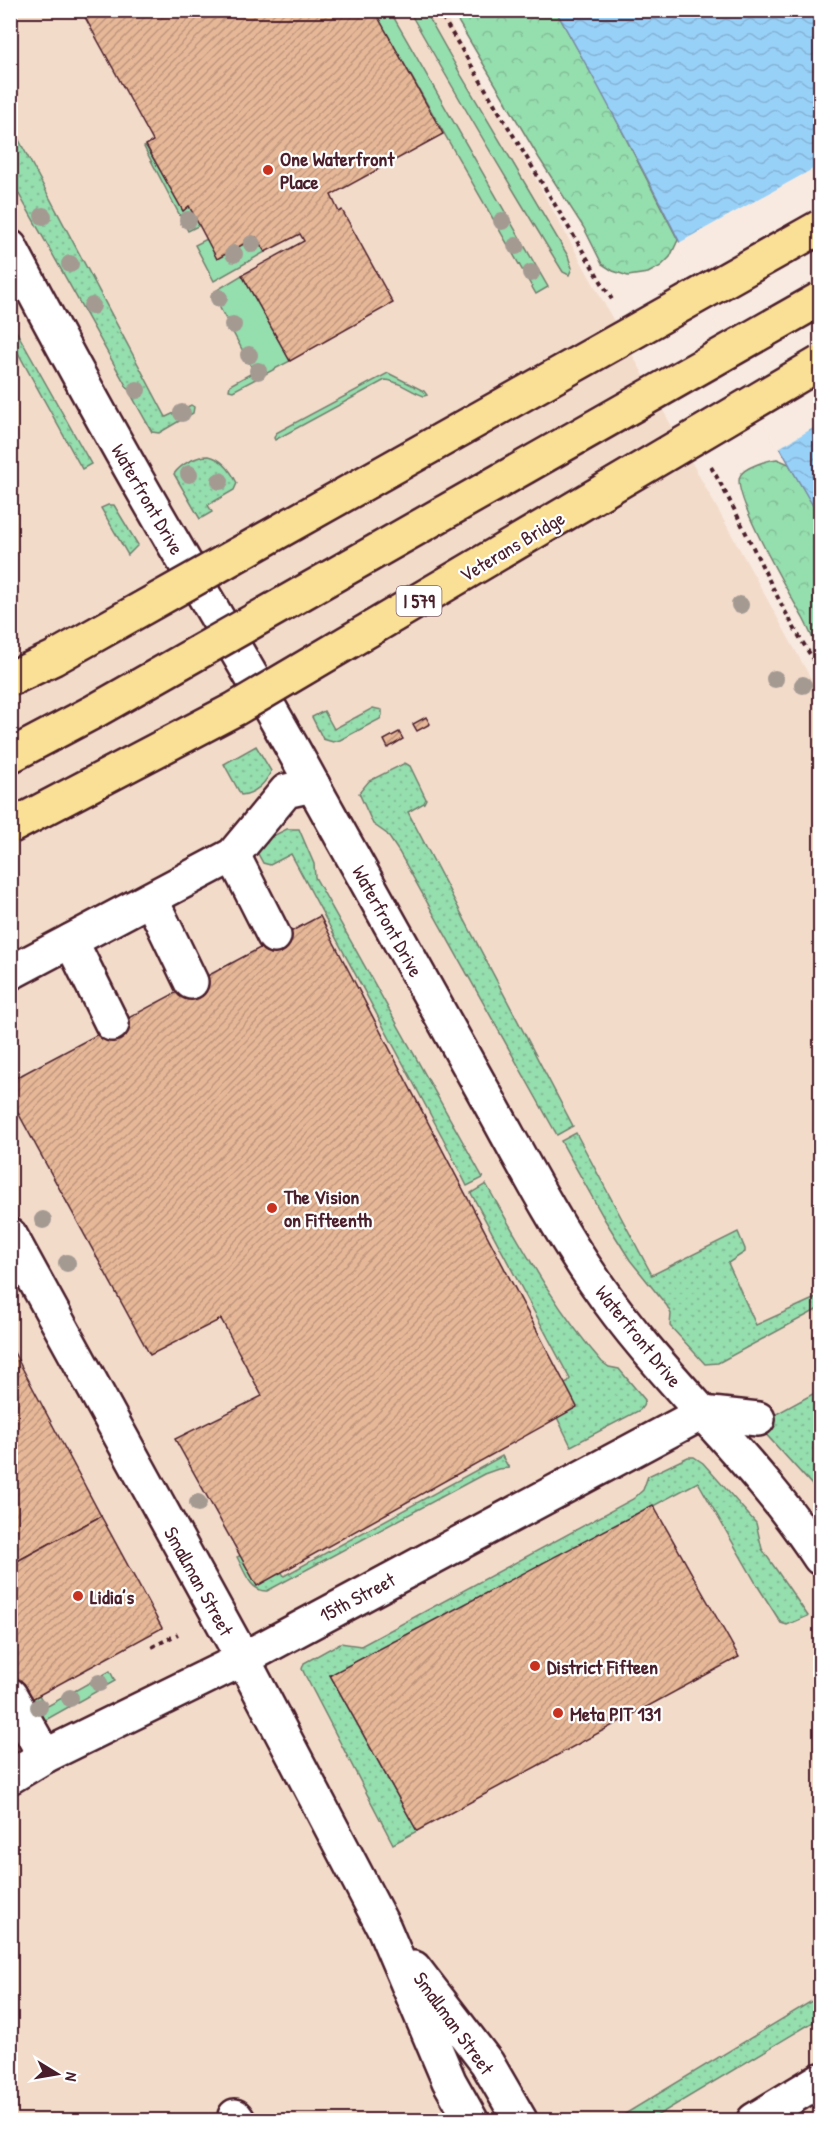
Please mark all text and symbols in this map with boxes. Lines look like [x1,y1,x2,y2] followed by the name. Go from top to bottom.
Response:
[280,145,395,195] place label: One Waterfront Place
[261,163,275,177] marker: One Waterfront Place
[105,439,191,559] street label: Waterfront Drive
[455,504,570,588] street label: Veterans Bridge
[396,586,442,616] road number: I 579
[346,860,430,982] street label: Waterfront Drive
[283,1183,373,1233] place label: The Vision on Fifteenth
[265,1201,279,1215] marker: The Vision on Fifteenth
[590,1279,688,1393] street label: Waterfront Drive
[158,1522,241,1641] street label: Smallman Street
[314,1565,401,1628] street label: 15th Street
[90,1583,134,1610] place label: Lidia’s
[71,1589,85,1603] marker: Lidia’s
[547,1653,658,1680] place label: District Fifteen
[528,1659,542,1673] marker: District Fifteen
[570,1700,661,1727] place label: Meta PIT 131
[551,1706,565,1720] marker: Meta PIT 131
[408,1966,501,2081] street label: Smallman Street
[27,2044,87,2104] north arrow
[60,2071,83,2084] text: N

